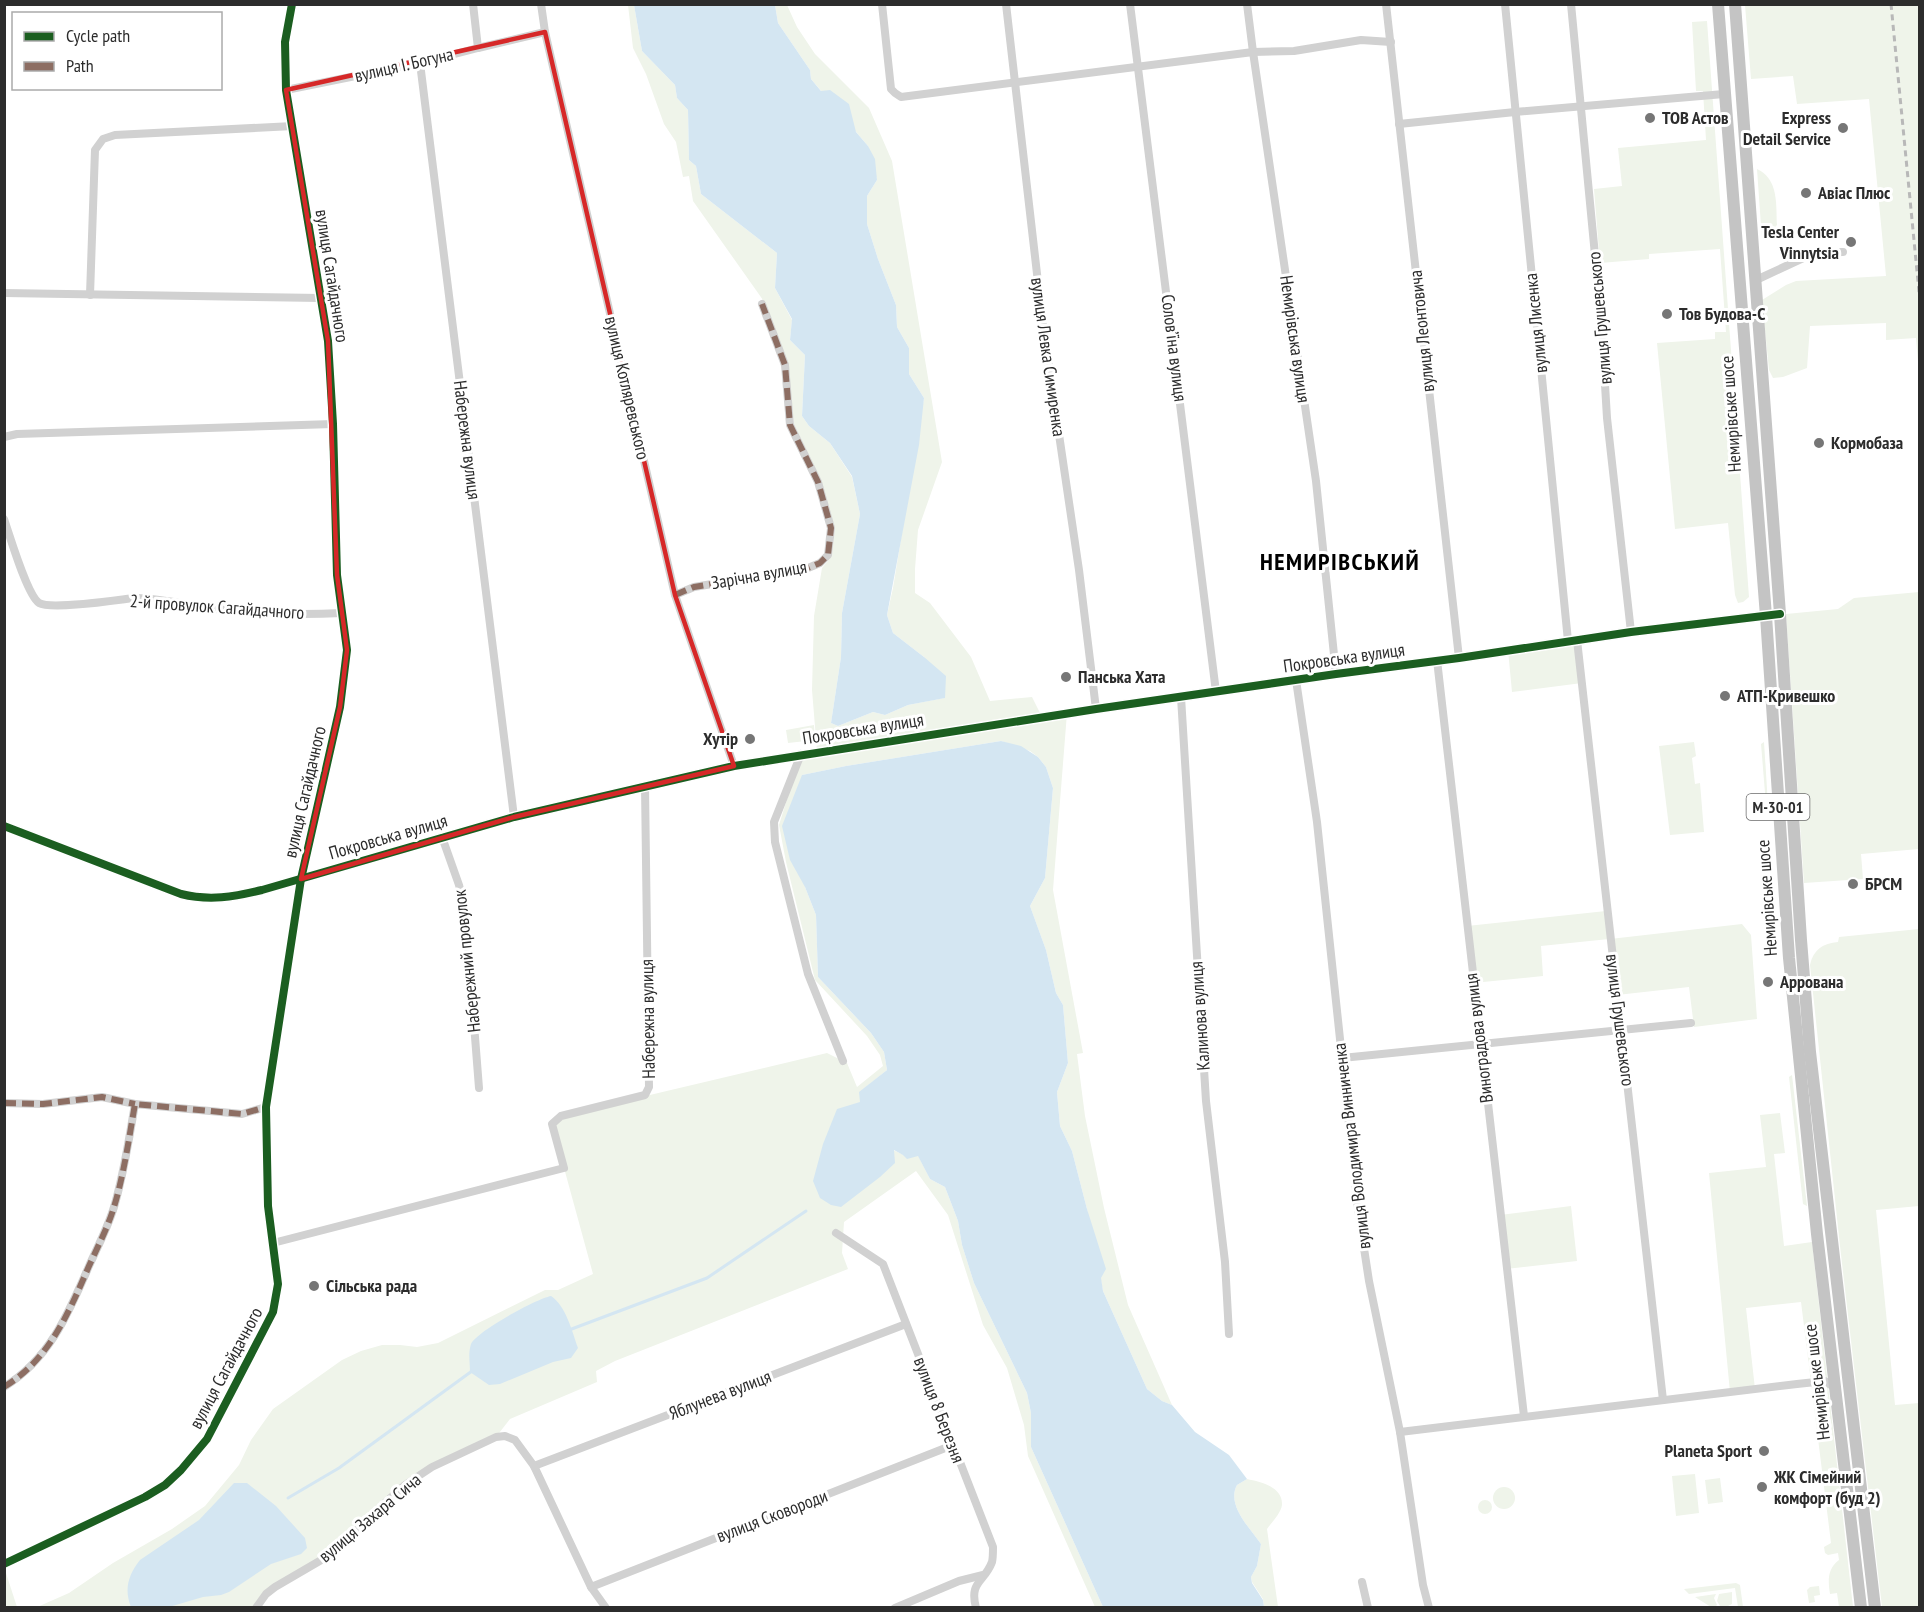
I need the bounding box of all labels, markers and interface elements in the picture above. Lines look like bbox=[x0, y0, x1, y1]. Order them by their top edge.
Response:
legend bbox=[12, 12, 222, 90]
text: Cycle path bbox=[66, 24, 130, 47]
street label: вулиця І. Богуна bbox=[352, 42, 456, 87]
text: Path bbox=[66, 54, 94, 77]
place label: ТОВ Астов bbox=[1662, 106, 1729, 129]
place label: Express Detail Service bbox=[1743, 106, 1831, 150]
marker: ТОВ Астов bbox=[1643, 111, 1657, 125]
marker: Express Detail Service bbox=[1836, 121, 1850, 135]
place label: Авіас Плюс bbox=[1817, 181, 1891, 204]
marker: Авіас Плюс bbox=[1799, 186, 1813, 200]
street label: вулиця Сагайдачного bbox=[311, 208, 354, 344]
place label: Tesla Center Vinnytsia bbox=[1761, 220, 1840, 264]
marker: Tesla Center Vinnytsia bbox=[1844, 235, 1858, 249]
street label: вулиця Грушевського bbox=[1582, 251, 1617, 385]
street label: вулиця Леонтовича bbox=[1404, 269, 1439, 393]
street label: вулиця Лисенка bbox=[1519, 272, 1552, 374]
street label: Немирівська вулиця bbox=[1275, 274, 1316, 404]
street label: вулиця Левка Симиренка bbox=[1026, 276, 1071, 438]
street label: Соловʼїна вулиця bbox=[1157, 293, 1192, 403]
place label: Тов Будова-С bbox=[1679, 302, 1765, 325]
marker: Тов Будова-С bbox=[1660, 307, 1674, 321]
street label: вулиця Котляревського bbox=[600, 314, 655, 462]
street label: Немирівське шосе bbox=[1715, 355, 1746, 473]
street label: Набережна вулиця bbox=[449, 379, 486, 501]
place label: Кормобаза bbox=[1831, 431, 1903, 454]
marker: Кормобаза bbox=[1812, 436, 1826, 450]
district label: НЕМИРІВСЬКИЙ bbox=[1260, 546, 1420, 577]
street label: Зарічна вулиця bbox=[709, 555, 809, 594]
street label: 2-й провулок Сагайдачного bbox=[129, 589, 305, 624]
street label: Покровська вулиця bbox=[1282, 638, 1406, 677]
place label: Панська Хата bbox=[1078, 665, 1165, 688]
marker: Панська Хата bbox=[1059, 670, 1073, 684]
place label: АТП-Кривешко bbox=[1736, 684, 1835, 707]
marker: АТП-Кривешко bbox=[1718, 689, 1732, 703]
street label: Покровська вулиця bbox=[801, 708, 925, 749]
street label: вулиця Сагайдачного bbox=[278, 724, 331, 860]
place label: Хутір bbox=[703, 727, 738, 750]
marker: Хутір bbox=[743, 732, 757, 746]
road number: М-30-01 bbox=[1746, 794, 1810, 820]
street label: Покровська вулиця bbox=[326, 809, 450, 864]
street label: Немирівське шосе bbox=[1751, 839, 1782, 957]
place label: БРСМ bbox=[1865, 872, 1902, 895]
marker: БРСМ bbox=[1846, 877, 1860, 891]
street label: Набережний провулок bbox=[448, 888, 485, 1034]
street label: вулиця Грушевського bbox=[1601, 953, 1640, 1088]
street label: Набережна вулиця bbox=[635, 959, 660, 1079]
street label: Калинова вулиця bbox=[1184, 961, 1215, 1071]
place label: Аррована bbox=[1779, 970, 1844, 993]
street label: Виноградова вулиця bbox=[1459, 972, 1498, 1104]
marker: Аррована bbox=[1761, 975, 1775, 989]
street label: вулиця Володимира Винниченка bbox=[1327, 1042, 1376, 1250]
place label: Сільська рада bbox=[326, 1274, 417, 1297]
marker: Сільська рада bbox=[307, 1279, 321, 1293]
street label: вулиця Сагайдачного bbox=[184, 1303, 267, 1432]
street label: Немирівське шосе bbox=[1798, 1323, 1835, 1441]
street label: вулиця 8 Березня bbox=[909, 1354, 970, 1466]
street label: Яблунева вулиця bbox=[665, 1365, 774, 1425]
place label: Planeta Sport bbox=[1665, 1439, 1753, 1462]
marker: Planeta Sport bbox=[1757, 1444, 1771, 1458]
place label: ЖК Сімейний комфорт (буд 2) bbox=[1773, 1465, 1881, 1509]
street label: вулиця Захара Сича bbox=[314, 1468, 426, 1567]
marker: ЖК Сімейний комфорт (буд 2) bbox=[1755, 1480, 1769, 1494]
street label: вулиця Сковороди bbox=[713, 1484, 831, 1547]

